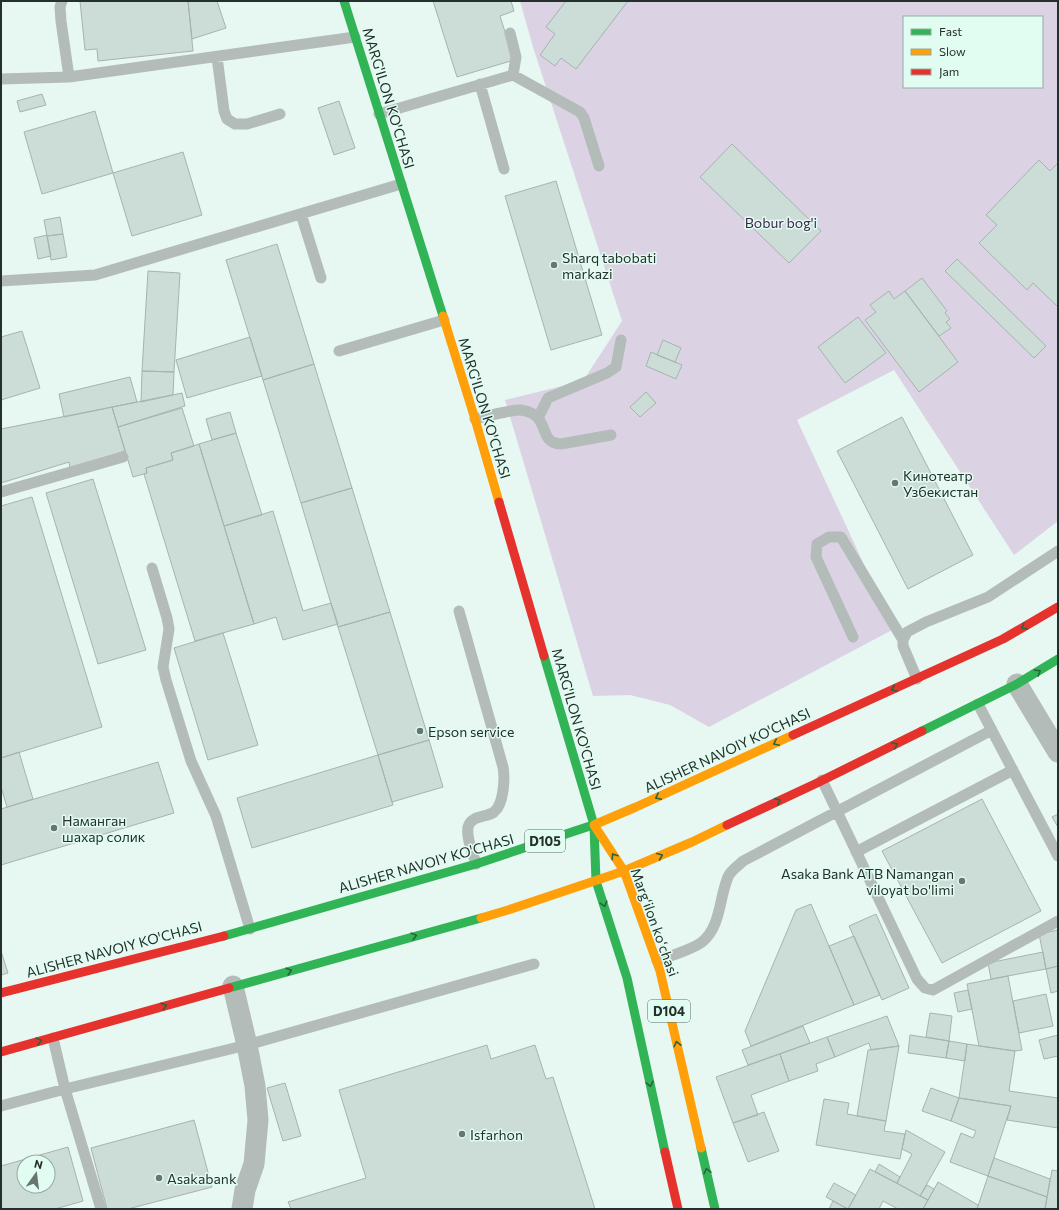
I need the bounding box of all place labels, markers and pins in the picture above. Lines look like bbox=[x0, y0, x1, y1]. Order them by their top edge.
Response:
place label: Sharq tabobati markazi bbox=[562, 249, 656, 282]
marker: Sharq tabobati markazi bbox=[549, 260, 559, 270]
place label: Кинотеатр Узбекистан bbox=[903, 467, 978, 500]
marker: Кинотеатр Узбекистан bbox=[890, 478, 900, 488]
place label: Epson service bbox=[428, 723, 514, 740]
marker: Epson service bbox=[415, 726, 425, 736]
place label: Наманган шахар солик bbox=[62, 812, 146, 845]
marker: Наманган шахар солик bbox=[49, 823, 59, 833]
place label: Asaka Bank ATB Namangan viloyat bo'limi bbox=[781, 865, 954, 898]
marker: Asaka Bank ATB Namangan viloyat bo'limi bbox=[957, 876, 967, 886]
place label: Isfarhon bbox=[470, 1126, 523, 1143]
marker: Isfarhon bbox=[457, 1129, 467, 1139]
place label: Asakabank bbox=[167, 1170, 237, 1187]
marker: Asakabank bbox=[154, 1173, 164, 1183]

